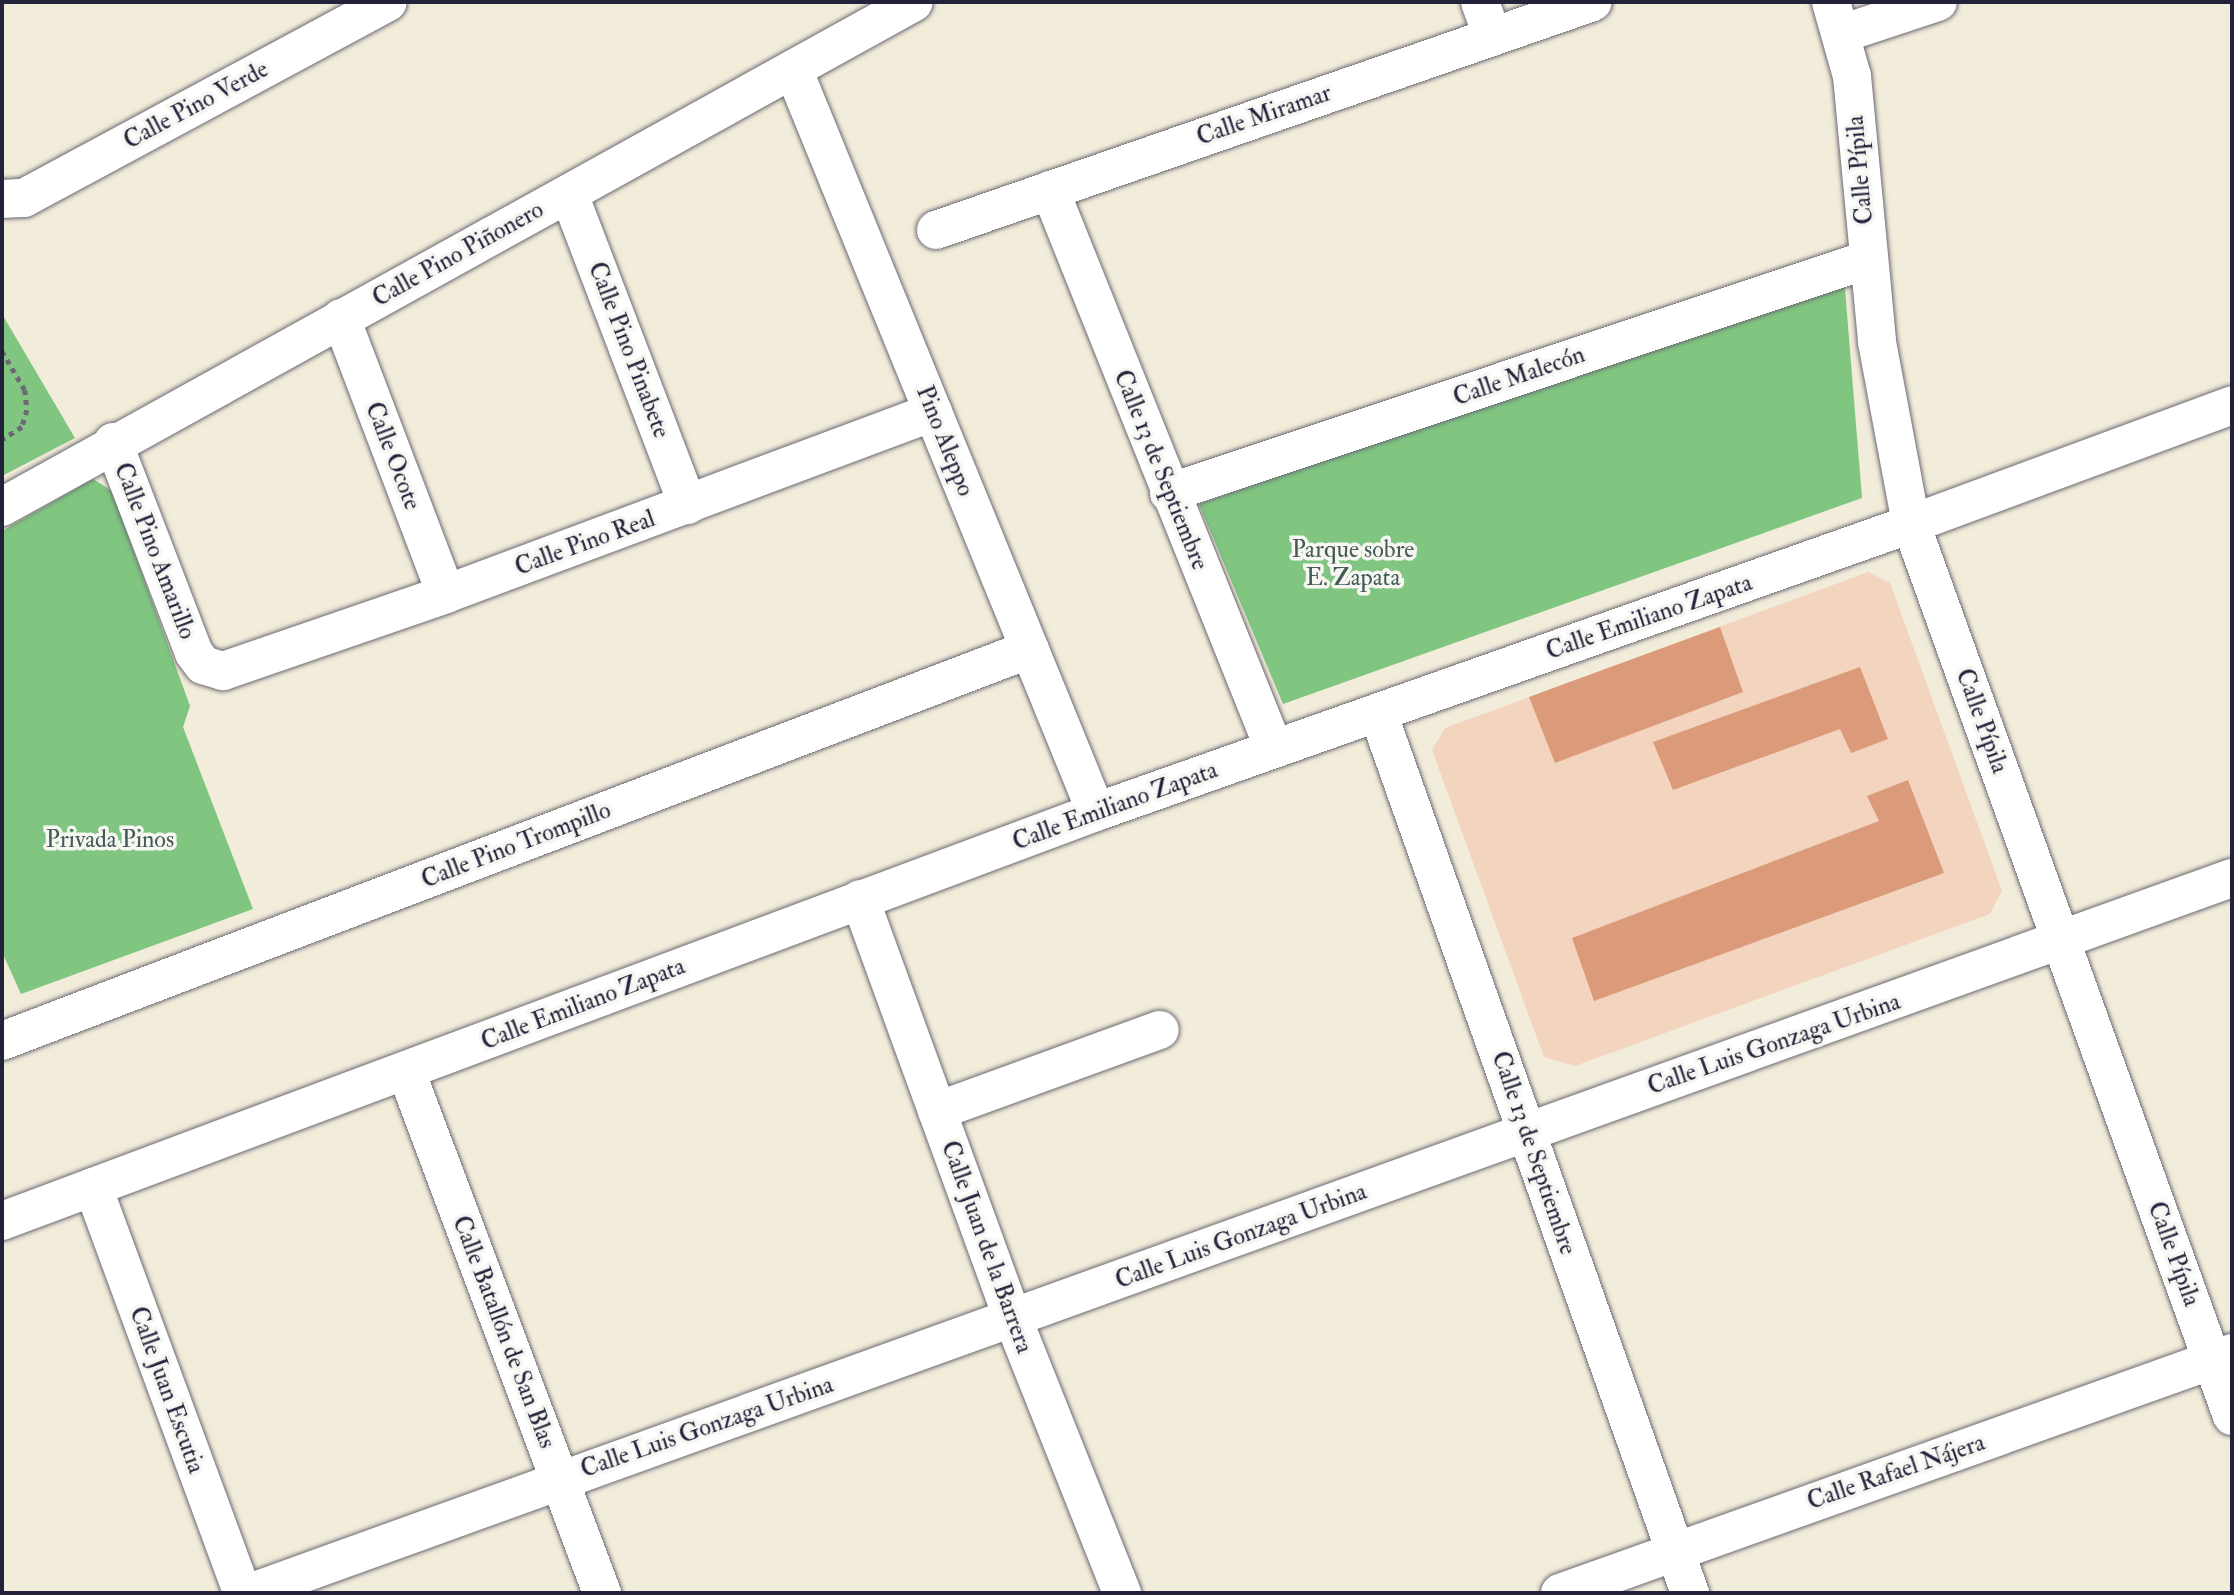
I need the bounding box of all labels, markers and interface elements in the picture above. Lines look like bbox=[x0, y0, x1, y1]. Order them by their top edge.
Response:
street label: Calle Pino Verde bbox=[119, 55, 273, 155]
street label: Calle Miramar bbox=[1193, 79, 1335, 151]
street label: Calle Pípila bbox=[1841, 114, 1879, 226]
street label: Calle Pino Piñonero bbox=[368, 195, 548, 313]
street label: Calle Pino Pinabete bbox=[582, 258, 676, 442]
street label: Calle Malecón bbox=[1449, 340, 1589, 412]
street label: Calle 13 de Septiembre bbox=[1108, 366, 1214, 574]
street label: Pino Aleppo bbox=[910, 382, 980, 500]
street label: Calle Ocote bbox=[359, 398, 427, 514]
street label: Calle Pino Amarillo bbox=[108, 459, 202, 643]
street label: Calle Pino Real bbox=[511, 504, 659, 582]
park label: Parque sobre E. Zapata bbox=[1292, 536, 1414, 592]
street label: Calle Emiliano Zapata bbox=[1542, 568, 1756, 666]
street label: Calle Pípila bbox=[1950, 665, 2014, 777]
street label: Calle Emiliano Zapata bbox=[1009, 756, 1221, 856]
street label: Calle Pino Trompillo bbox=[417, 796, 615, 894]
park label: Privada Pinos bbox=[46, 826, 174, 854]
street label: Calle Emiliano Zapata bbox=[477, 952, 689, 1056]
street label: Calle Luis Gonzaga Urbina bbox=[1644, 987, 1904, 1101]
street label: Calle 13 de Septiembre bbox=[1486, 1048, 1582, 1258]
street label: Calle Juan de la Barrera bbox=[935, 1137, 1039, 1357]
street label: Calle Luis Gonzaga Urbina bbox=[1111, 1177, 1371, 1295]
street label: Calle Pípila bbox=[2142, 1198, 2206, 1310]
street label: Calle Batallón de San Blas bbox=[446, 1212, 562, 1452]
street label: Calle Juan Escutia bbox=[124, 1303, 210, 1477]
street label: Calle Luis Gonzaga Urbina bbox=[577, 1370, 837, 1484]
street label: Calle Rafael Nájera bbox=[1804, 1428, 1988, 1516]

